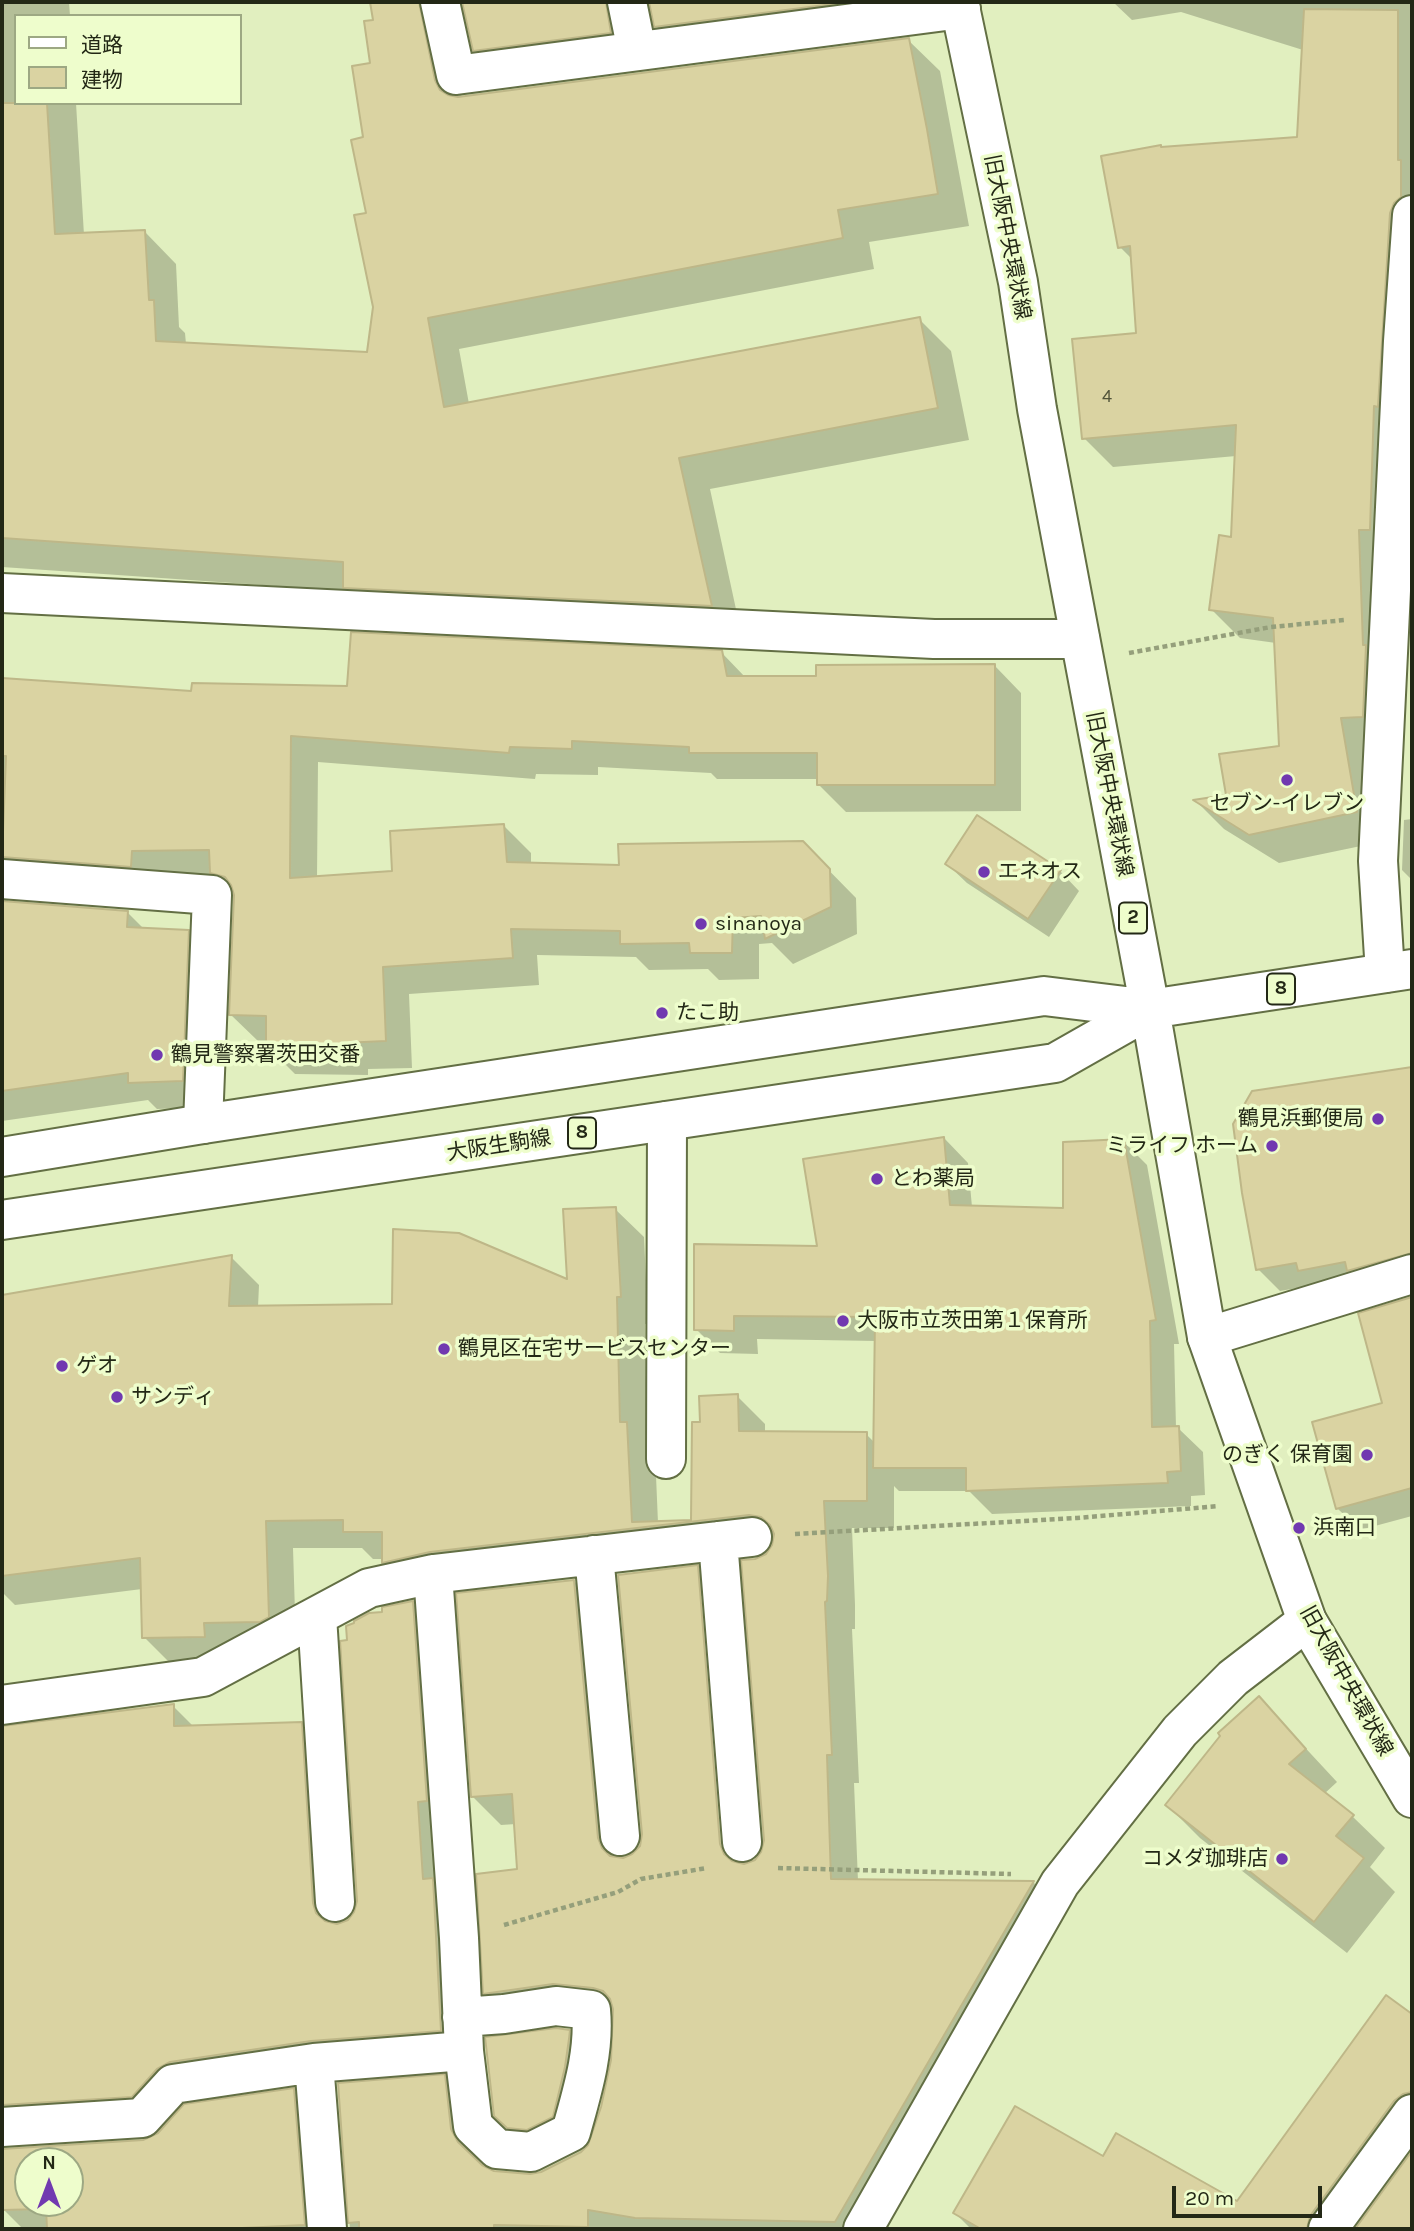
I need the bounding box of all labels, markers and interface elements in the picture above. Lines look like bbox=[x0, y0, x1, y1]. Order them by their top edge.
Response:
legend bbox=[14, 14, 242, 105]
text: 道路 bbox=[81, 33, 123, 57]
text: 建物 bbox=[81, 68, 123, 92]
street label: 旧大阪中央環状線 bbox=[979, 152, 1035, 322]
house number: 4 bbox=[1102, 386, 1112, 408]
street label: 旧大阪中央環状線 bbox=[1081, 709, 1137, 879]
marker: セブン-イレブン bbox=[1279, 772, 1295, 788]
place label: セブン-イレブン bbox=[1210, 791, 1364, 817]
place label: エネオス bbox=[998, 859, 1082, 885]
marker: エネオス bbox=[976, 864, 992, 880]
road number: 2 bbox=[1119, 902, 1147, 934]
place label: sinanoya bbox=[715, 911, 802, 937]
marker: sinanoya bbox=[693, 916, 709, 932]
road number: 8 bbox=[1267, 973, 1295, 1004]
place label: たこ助 bbox=[676, 1000, 739, 1026]
marker: たこ助 bbox=[654, 1005, 670, 1021]
place label: 鶴見警察署茨田交番 bbox=[171, 1042, 360, 1068]
marker: 鶴見警察署茨田交番 bbox=[149, 1047, 165, 1063]
place label: 鶴見浜郵便局 bbox=[1238, 1106, 1364, 1132]
marker: 鶴見浜郵便局 bbox=[1370, 1111, 1386, 1127]
road number: 8 bbox=[568, 1118, 596, 1148]
street label: 大阪生駒線 bbox=[445, 1125, 553, 1167]
place label: ミライフ ホーム bbox=[1106, 1133, 1258, 1159]
marker: ミライフ ホーム bbox=[1264, 1138, 1280, 1154]
place label: とわ薬局 bbox=[891, 1166, 975, 1192]
marker: とわ薬局 bbox=[869, 1171, 885, 1187]
place label: 大阪市立茨田第１保育所 bbox=[857, 1308, 1088, 1334]
marker: 大阪市立茨田第１保育所 bbox=[835, 1313, 851, 1329]
place label: 鶴見区在宅サービスセンター bbox=[458, 1336, 731, 1362]
marker: 鶴見区在宅サービスセンター bbox=[436, 1341, 452, 1357]
place label: ゲオ bbox=[76, 1353, 118, 1379]
marker: ゲオ bbox=[54, 1358, 70, 1374]
place label: サンディ bbox=[131, 1384, 215, 1410]
marker: サンディ bbox=[109, 1389, 125, 1405]
place label: のぎく 保育園 bbox=[1222, 1442, 1353, 1468]
marker: のぎく 保育園 bbox=[1359, 1447, 1375, 1463]
place label: 浜南口 bbox=[1313, 1515, 1376, 1541]
marker: 浜南口 bbox=[1291, 1520, 1307, 1536]
street label: 旧大阪中央環状線 bbox=[1294, 1601, 1398, 1761]
place label: コメダ珈琲店 bbox=[1142, 1846, 1268, 1872]
marker: コメダ珈琲店 bbox=[1274, 1851, 1290, 1867]
north arrow bbox=[14, 2147, 84, 2217]
text: N bbox=[42, 2152, 56, 2174]
scale bar bbox=[1176, 2172, 1326, 2216]
text: 20 m bbox=[1185, 2186, 1234, 2210]

